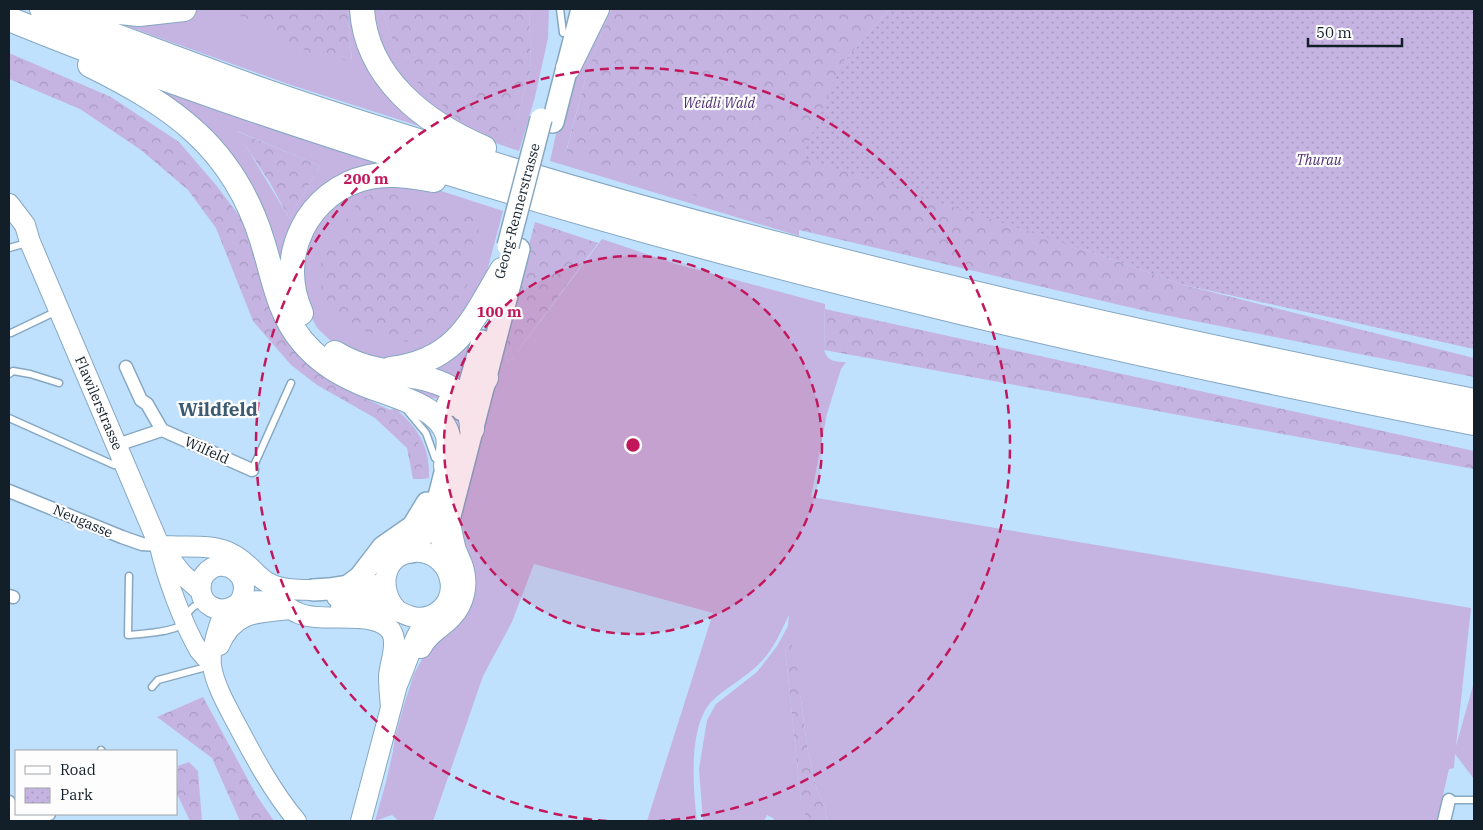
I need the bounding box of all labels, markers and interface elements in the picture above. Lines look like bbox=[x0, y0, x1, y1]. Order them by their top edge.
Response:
scale bar bbox=[1308, 15, 1402, 47]
text: 50 m bbox=[1316, 23, 1352, 42]
park label: Weidli Wald bbox=[683, 94, 756, 112]
street label: Georg-Rennerstrasse bbox=[490, 141, 544, 281]
park label: Thurau bbox=[1296, 151, 1342, 169]
text: 200 m bbox=[343, 169, 389, 188]
text: 100 m bbox=[476, 302, 522, 321]
street label: Flawilerstrasse bbox=[71, 353, 127, 453]
district label: Wildfeld bbox=[178, 397, 258, 421]
street label: Wilfeld bbox=[182, 432, 233, 468]
centre of rings bbox=[624, 436, 642, 454]
street label: Neugasse bbox=[50, 500, 116, 542]
legend bbox=[15, 750, 178, 815]
text: Road bbox=[60, 760, 96, 779]
text: Park bbox=[60, 785, 93, 804]

